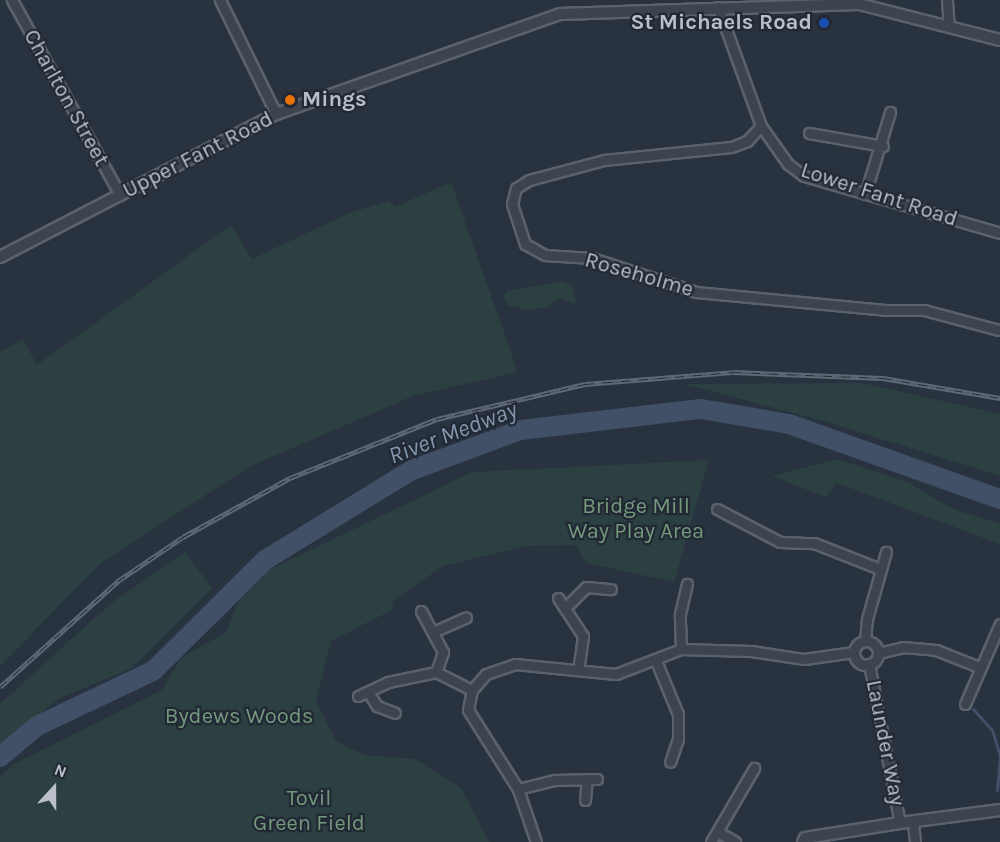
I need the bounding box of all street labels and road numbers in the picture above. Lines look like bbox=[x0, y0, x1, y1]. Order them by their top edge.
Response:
street label: Charlton Street bbox=[18, 25, 114, 171]
street label: Upper Fant Road bbox=[118, 106, 278, 204]
street label: Lower Fant Road bbox=[797, 157, 961, 233]
street label: Roseholme bbox=[582, 247, 696, 303]
street label: Launder Way bbox=[860, 678, 910, 808]

